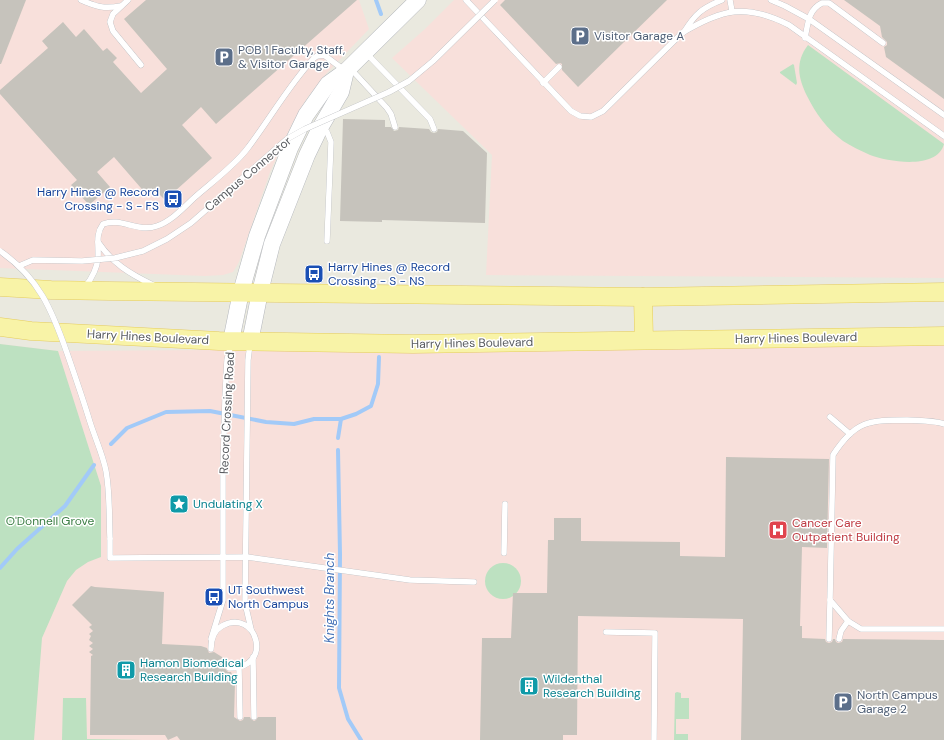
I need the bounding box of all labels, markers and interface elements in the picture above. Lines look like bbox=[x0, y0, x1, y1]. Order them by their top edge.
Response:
parking icon: Visitor Garage A bbox=[569, 25, 591, 47]
place label: Visitor Garage A bbox=[594, 28, 684, 44]
place label: POB 1 Faculty, Staff, & Visitor Garage bbox=[238, 42, 345, 72]
parking icon: POB 1 Faculty, Staff, & Visitor Garage bbox=[213, 46, 235, 68]
street label: Campus Connector bbox=[201, 133, 295, 215]
place label: Harry Hines @ Record Crossing - S - FS bbox=[37, 184, 159, 214]
bus stop icon: Harry Hines @ Record Crossing - S - FS bbox=[162, 188, 184, 210]
place label: Harry Hines @ Record Crossing - S - NS bbox=[328, 259, 450, 289]
bus stop icon: Harry Hines @ Record Crossing - S - NS bbox=[303, 263, 325, 285]
street label: Harry Hines Boulevard bbox=[87, 326, 209, 348]
street label: Harry Hines Boulevard bbox=[735, 329, 857, 347]
street label: Harry Hines Boulevard bbox=[411, 334, 533, 352]
street label: Record Crossing Road bbox=[216, 352, 238, 474]
place icon: Undulating X bbox=[168, 493, 190, 515]
place label: Undulating X bbox=[193, 496, 263, 512]
park label: O'Donnell Grove bbox=[6, 513, 95, 529]
place label: Cancer Care Outpatient Building bbox=[792, 515, 900, 545]
hospital icon: Cancer Care Outpatient Building bbox=[767, 519, 789, 541]
water label: Knights Branch bbox=[321, 553, 338, 643]
place label: UT Southwest North Campus bbox=[228, 582, 309, 612]
bus stop icon: UT Southwest North Campus bbox=[203, 586, 225, 608]
place label: Hamon Biomedical Research Building bbox=[140, 655, 244, 685]
building icon: Hamon Biomedical Research Building bbox=[115, 659, 137, 681]
place label: Wildenthal Research Building bbox=[543, 671, 641, 701]
building icon: Wildenthal Research Building bbox=[518, 675, 540, 697]
place label: North Campus Garage 2 bbox=[857, 687, 938, 717]
parking icon: North Campus Garage 2 bbox=[832, 691, 854, 713]

